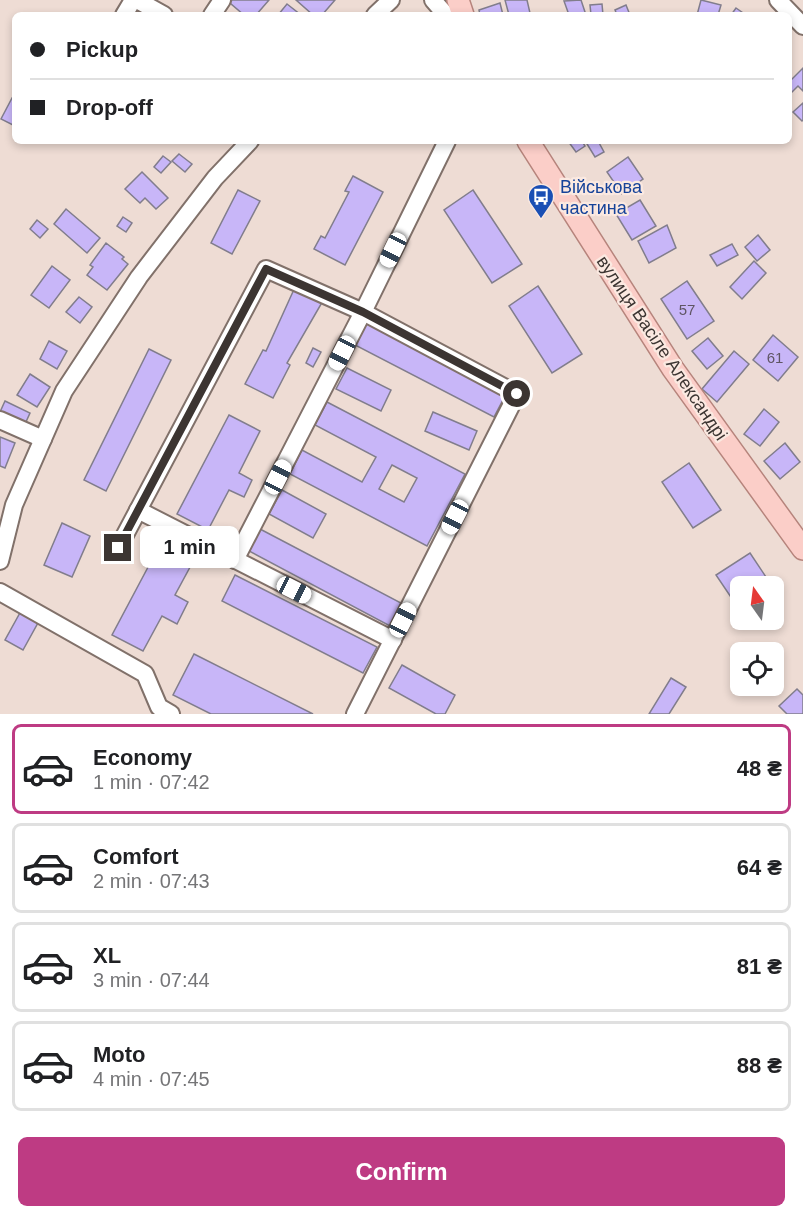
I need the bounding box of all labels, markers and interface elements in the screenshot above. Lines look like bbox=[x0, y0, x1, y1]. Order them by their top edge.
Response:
text: Pickup bbox=[66, 37, 138, 62]
text: Drop-off bbox=[66, 95, 153, 120]
place label: Військова частина bbox=[560, 177, 643, 218]
bus stop icon: Військова частина bbox=[526, 182, 556, 220]
car bbox=[377, 230, 409, 270]
street label: вулиця Васіле Александрі bbox=[593, 252, 731, 444]
house number: 57 bbox=[679, 301, 695, 318]
car bbox=[326, 333, 358, 373]
house number: 61 bbox=[767, 349, 783, 366]
route start bbox=[503, 380, 530, 407]
car bbox=[262, 457, 294, 497]
car bbox=[439, 497, 471, 537]
callout: 1 min bbox=[139, 527, 238, 569]
route end bbox=[104, 534, 131, 561]
text: 1 min bbox=[163, 536, 216, 558]
car bbox=[274, 574, 314, 606]
north arrow bbox=[730, 576, 784, 630]
map controls bbox=[730, 576, 784, 696]
car bbox=[387, 600, 419, 640]
button: locate bbox=[730, 642, 784, 696]
icon: car bbox=[21, 742, 75, 796]
text: Economy bbox=[93, 745, 192, 770]
text: 48 ₴ bbox=[737, 756, 782, 781]
text: 1 min · 07:42 bbox=[93, 771, 210, 793]
icon: car bbox=[21, 841, 75, 895]
text: Comfort bbox=[93, 844, 179, 869]
text: 64 ₴ bbox=[737, 855, 782, 880]
text: 2 min · 07:43 bbox=[93, 870, 210, 892]
icon: car bbox=[21, 940, 75, 994]
text: XL bbox=[93, 943, 121, 968]
text: 81 ₴ bbox=[737, 954, 782, 979]
text: 3 min · 07:44 bbox=[93, 969, 210, 991]
icon: car bbox=[21, 1039, 75, 1093]
text: Moto bbox=[93, 1042, 146, 1067]
text: 88 ₴ bbox=[737, 1053, 782, 1078]
text: 4 min · 07:45 bbox=[93, 1068, 210, 1090]
button: Confirm bbox=[18, 1137, 785, 1206]

